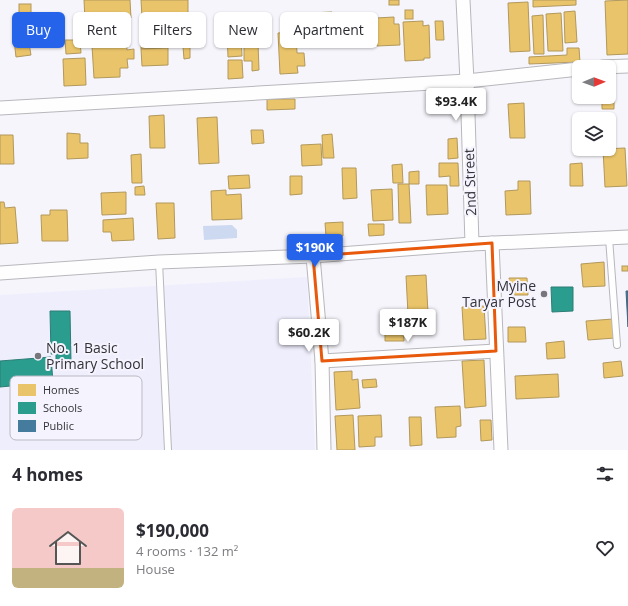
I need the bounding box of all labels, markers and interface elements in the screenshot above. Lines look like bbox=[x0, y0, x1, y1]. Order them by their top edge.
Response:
chip: Buy bbox=[12, 12, 65, 48]
chip: Rent bbox=[73, 12, 131, 48]
chip: Filters bbox=[139, 12, 206, 48]
chip: New bbox=[214, 12, 272, 48]
chip: Apartment bbox=[280, 12, 378, 48]
north arrow bbox=[572, 60, 616, 104]
map controls bbox=[572, 60, 616, 156]
pin: $93.4K bbox=[423, 88, 489, 122]
text: $93.4K bbox=[435, 92, 477, 110]
button: layers bbox=[572, 112, 616, 156]
street label: 2nd Street bbox=[459, 148, 480, 216]
pin: $190K bbox=[287, 234, 343, 268]
text: $190K bbox=[296, 238, 334, 256]
place label: Myine Taryar Post bbox=[462, 276, 536, 311]
marker: Myine Taryar Post bbox=[539, 289, 549, 299]
pin: $187K bbox=[380, 309, 436, 343]
text: $187K bbox=[389, 313, 427, 331]
pin: $60.2K bbox=[276, 319, 342, 353]
text: $60.2K bbox=[288, 323, 330, 341]
place label: No. 1 Basic Primary School bbox=[46, 338, 144, 373]
marker: No. 1 Basic Primary School bbox=[33, 351, 43, 361]
legend bbox=[10, 376, 142, 440]
text: Homes bbox=[43, 382, 79, 397]
text: Schools bbox=[43, 400, 82, 415]
text: Public bbox=[43, 418, 74, 433]
text: 4 homes bbox=[12, 463, 83, 486]
icon: filters bbox=[594, 463, 616, 485]
text: $190,000 bbox=[136, 519, 209, 542]
icon: home bbox=[44, 524, 92, 572]
icon: heart bbox=[594, 537, 616, 559]
text: 4 rooms · 132 m² bbox=[136, 542, 238, 560]
text: House bbox=[136, 560, 175, 578]

